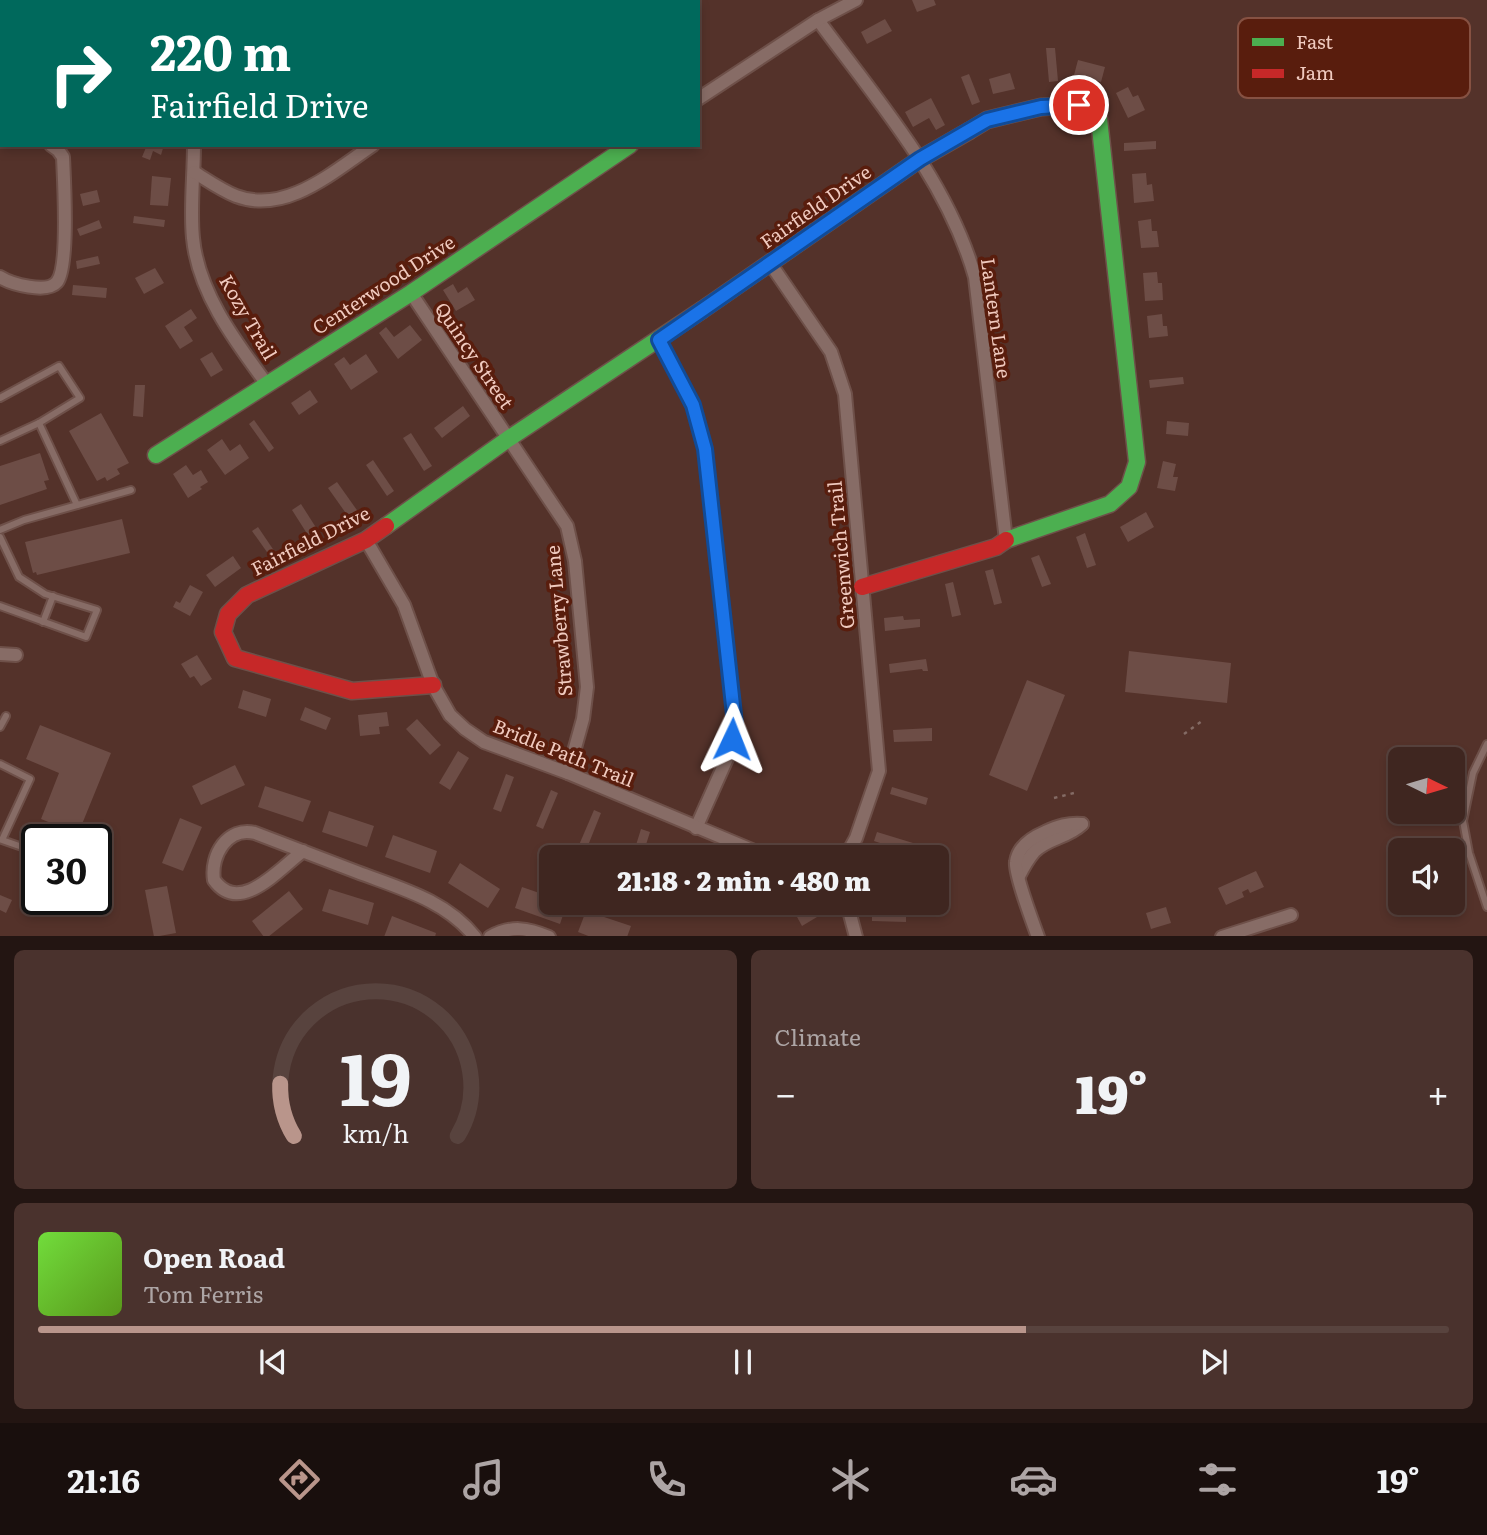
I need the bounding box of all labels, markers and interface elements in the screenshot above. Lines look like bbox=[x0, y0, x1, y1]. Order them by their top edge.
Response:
text: 220 m bbox=[150, 13, 291, 86]
legend bbox=[1238, 18, 1470, 98]
text: Fast bbox=[1296, 27, 1333, 55]
icon: right bbox=[35, 28, 126, 119]
text: Jam bbox=[1296, 58, 1334, 86]
pin bbox=[1049, 75, 1109, 135]
text: Fairfield Drive bbox=[150, 80, 369, 128]
icon: arrive bbox=[1060, 86, 1098, 124]
street label: Fairfield Drive bbox=[754, 157, 876, 255]
street label: Centerwood Drive bbox=[306, 227, 460, 341]
street label: Lantern Lane bbox=[975, 256, 1019, 380]
street label: Kozy Trail bbox=[213, 269, 285, 365]
street label: Quincy Street bbox=[429, 296, 521, 414]
street label: Greenwich Trail bbox=[820, 480, 860, 630]
street label: Fairfield Drive bbox=[246, 498, 374, 582]
street label: Strawberry Lane bbox=[537, 544, 579, 698]
position arrow bbox=[695, 702, 769, 776]
street label: Bridle Path Trail bbox=[489, 711, 639, 793]
north arrow bbox=[1388, 747, 1465, 824]
map controls bbox=[1388, 747, 1465, 915]
speed limit sign: 30 bbox=[21, 824, 112, 915]
button: sound bbox=[1388, 838, 1465, 915]
text: 21:18 · 2 min · 480 m bbox=[617, 860, 871, 899]
text: Climate bbox=[775, 1019, 861, 1053]
text: 19 bbox=[339, 1020, 411, 1128]
text: 19° bbox=[1076, 1053, 1148, 1130]
text: − bbox=[775, 1063, 797, 1120]
text: + bbox=[1427, 1063, 1449, 1120]
text: km/h bbox=[342, 1113, 409, 1150]
text: Open Road bbox=[143, 1237, 285, 1276]
text: Tom Ferris bbox=[143, 1276, 263, 1310]
icon: previous bbox=[254, 1343, 292, 1381]
icon: pause bbox=[724, 1343, 762, 1381]
icon: next bbox=[1195, 1343, 1233, 1381]
text: 21:16 bbox=[67, 1455, 140, 1503]
icon: directions bbox=[275, 1455, 324, 1504]
icon: music bbox=[459, 1455, 508, 1504]
icon: phone bbox=[642, 1455, 691, 1504]
icon: climate bbox=[826, 1455, 875, 1504]
icon: car bbox=[1009, 1455, 1058, 1504]
icon: filters bbox=[1193, 1455, 1242, 1504]
text: 19° bbox=[1377, 1455, 1420, 1503]

